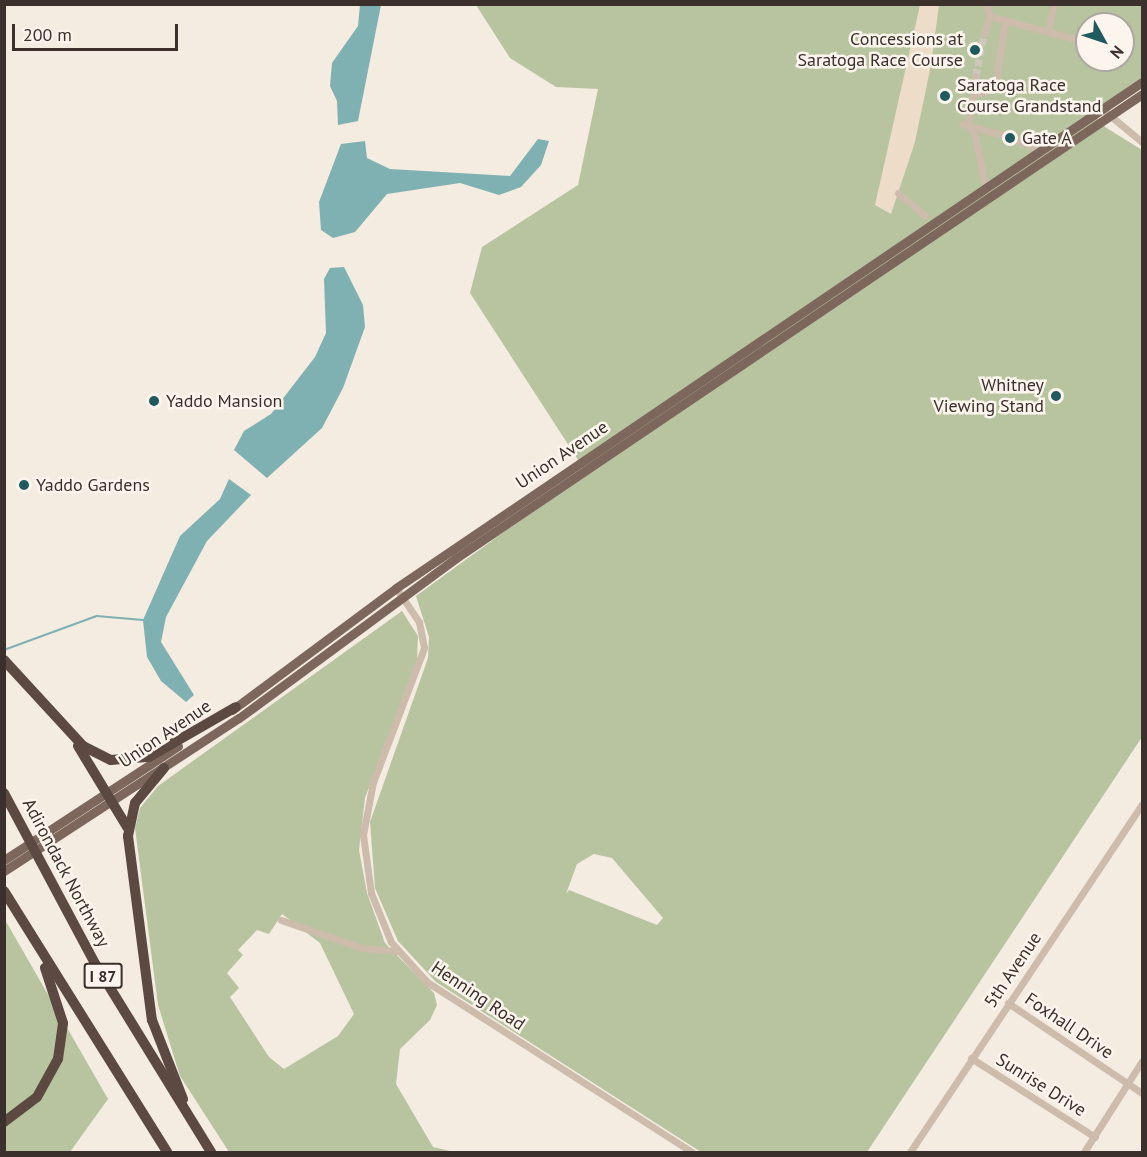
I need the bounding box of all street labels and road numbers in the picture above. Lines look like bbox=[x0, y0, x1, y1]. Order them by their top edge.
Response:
street label: Union Avenue bbox=[512, 416, 612, 494]
street label: Union Avenue bbox=[115, 695, 215, 773]
street label: Adirondack Northway bbox=[18, 795, 114, 951]
street label: 5th Avenue bbox=[980, 928, 1046, 1012]
street label: Henning Road bbox=[427, 957, 529, 1035]
road number: I 87 bbox=[84, 963, 122, 989]
street label: Foxhall Drive bbox=[1021, 988, 1117, 1064]
street label: Sunrise Drive bbox=[992, 1049, 1090, 1121]

